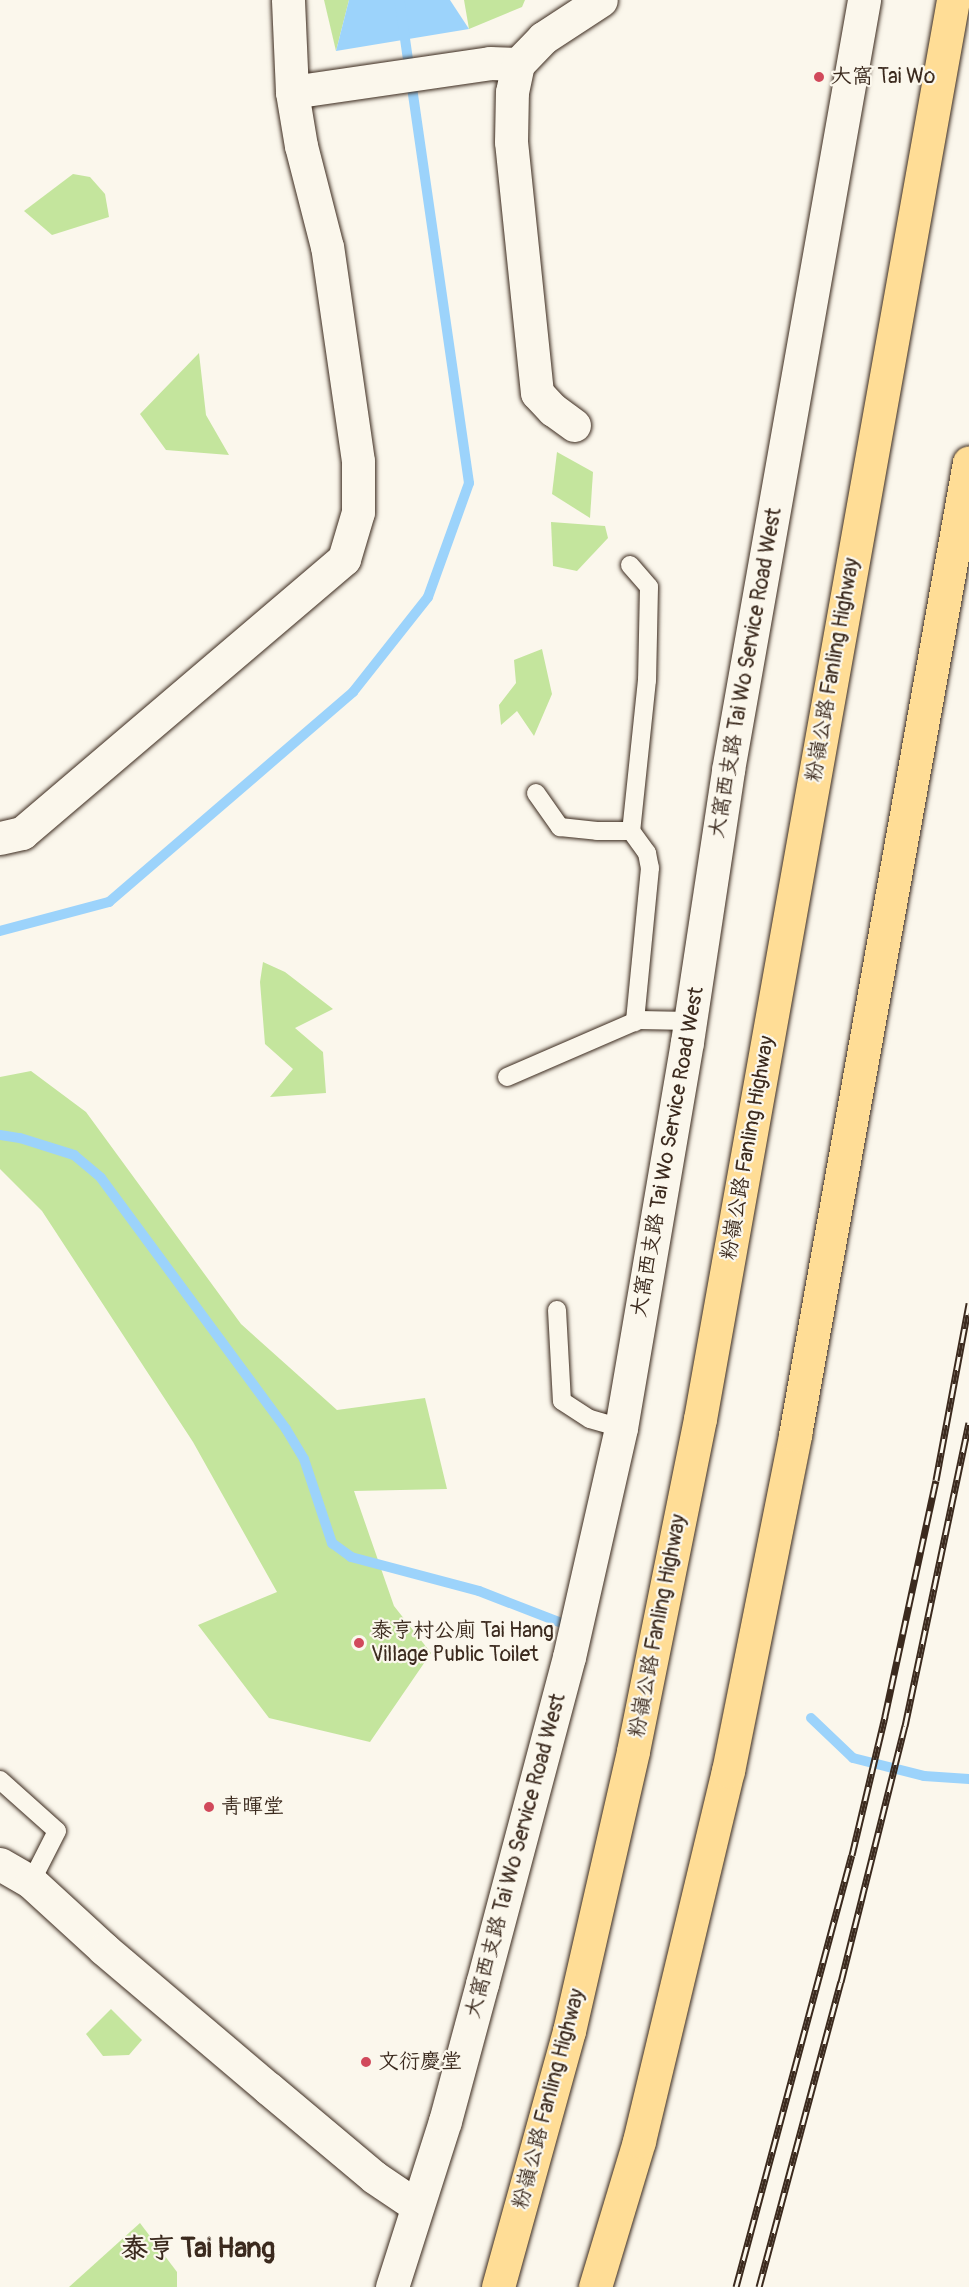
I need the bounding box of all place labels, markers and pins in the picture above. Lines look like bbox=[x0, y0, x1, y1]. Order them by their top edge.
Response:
place label: 大窩 Tai Wo bbox=[831, 64, 935, 90]
marker: 大窩 Tai Wo bbox=[812, 70, 826, 84]
place label: 泰亨村公廁 Tai Hang Village Public Toilet bbox=[371, 1618, 554, 1668]
marker: 泰亨村公廁 Tai Hang Village Public Toilet bbox=[352, 1636, 366, 1650]
place label: 青暉堂 bbox=[221, 1794, 284, 1820]
marker: 青暉堂 bbox=[202, 1800, 216, 1814]
place label: 文衍慶堂 bbox=[378, 2049, 462, 2075]
marker: 文衍慶堂 bbox=[359, 2055, 373, 2069]

